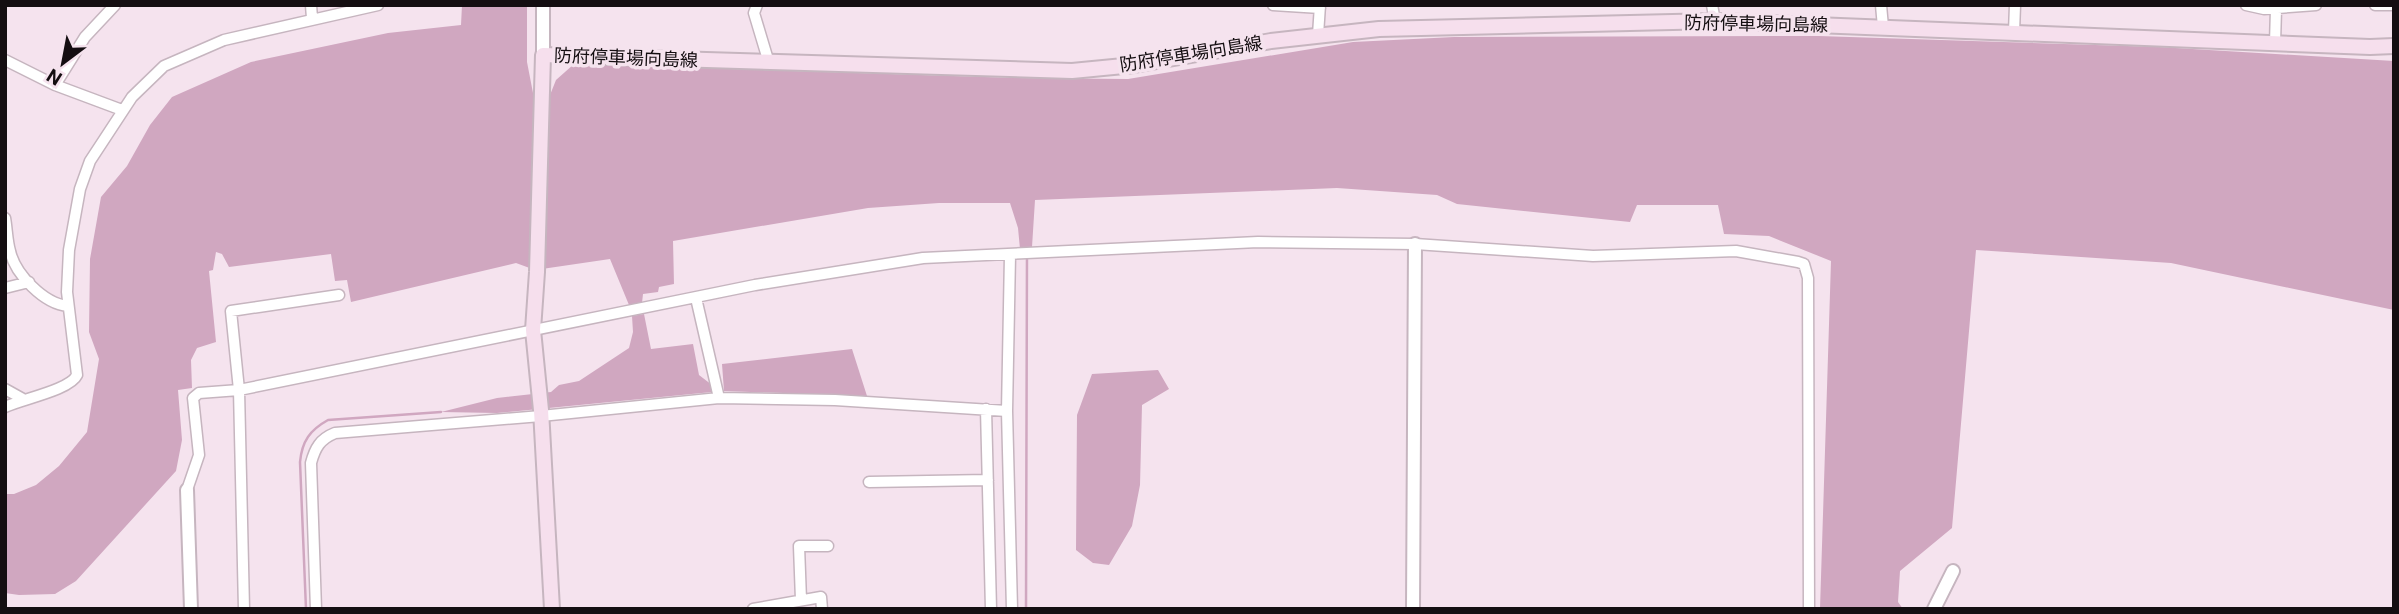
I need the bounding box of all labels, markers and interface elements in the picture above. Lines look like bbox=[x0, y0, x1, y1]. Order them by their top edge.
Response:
street label: 防府停車場向島線 bbox=[1684, 12, 1828, 35]
north arrow bbox=[28, 28, 98, 98]
street label: 防府停車場向島線 bbox=[1118, 32, 1264, 75]
street label: 防府停車場向島線 bbox=[554, 44, 698, 71]
text: N bbox=[42, 64, 66, 90]

